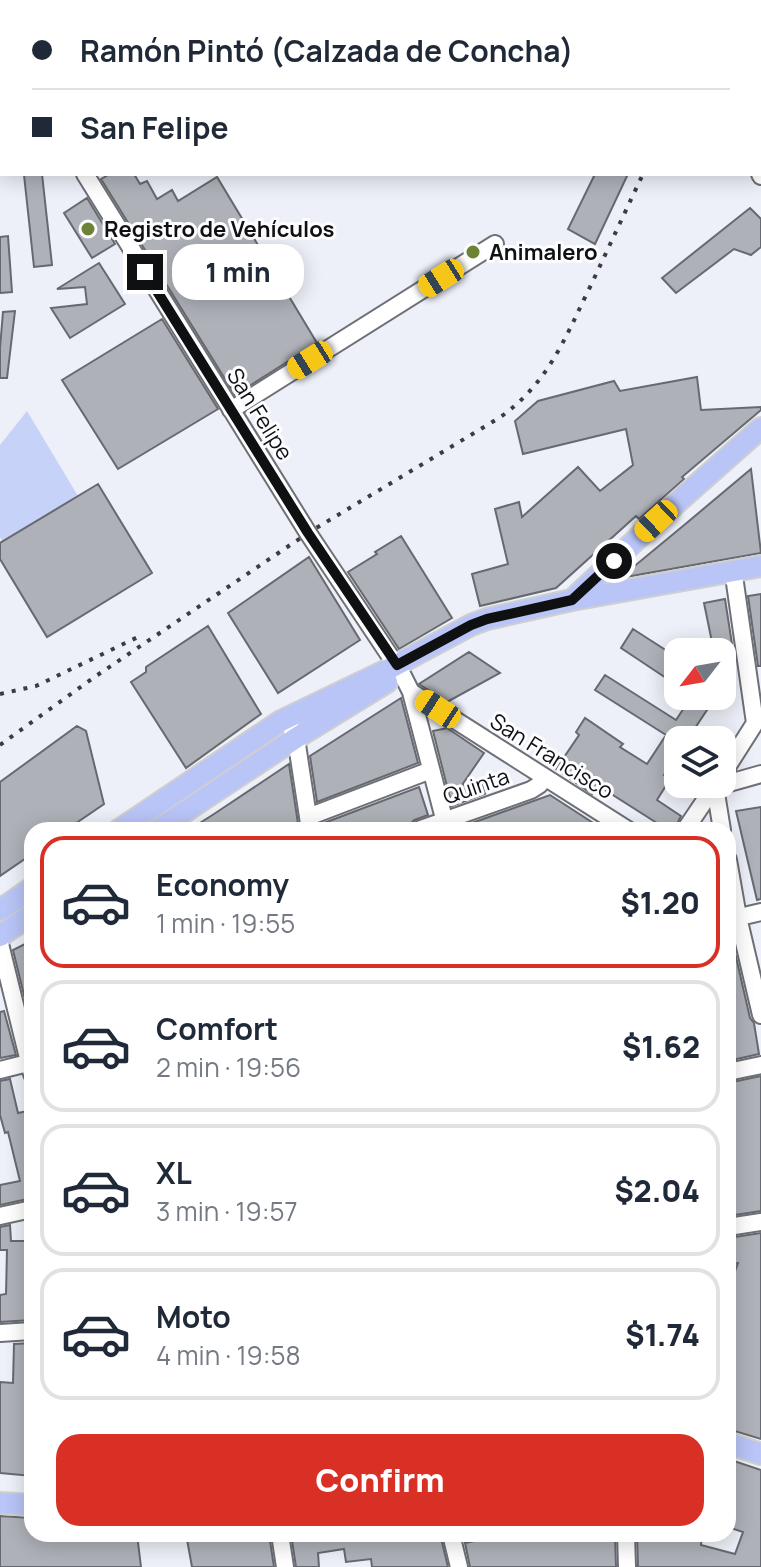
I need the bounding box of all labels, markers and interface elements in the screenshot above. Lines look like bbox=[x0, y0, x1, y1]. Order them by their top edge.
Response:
text: Ramón Pintó (Calzada de Concha) bbox=[80, 30, 574, 71]
text: San Felipe bbox=[80, 107, 228, 148]
place label: Registro de Vehículos bbox=[104, 214, 335, 244]
marker: Registro de Vehículos bbox=[79, 220, 97, 238]
place label: Animalero bbox=[489, 237, 598, 267]
marker: Animalero bbox=[464, 243, 482, 261]
callout: 1 min bbox=[173, 244, 305, 300]
route end bbox=[127, 254, 163, 290]
text: 1 min bbox=[205, 254, 271, 290]
car bbox=[414, 255, 468, 301]
car bbox=[283, 337, 337, 383]
street label: San Felipe bbox=[220, 362, 300, 466]
car bbox=[630, 496, 682, 546]
route start bbox=[596, 543, 632, 579]
north arrow bbox=[664, 638, 736, 710]
map controls bbox=[664, 638, 736, 798]
car bbox=[411, 686, 465, 732]
street label: San Francisco bbox=[485, 706, 619, 806]
button: layers bbox=[664, 726, 736, 798]
street label: Quinta bbox=[439, 761, 513, 811]
text: Economy bbox=[156, 864, 289, 905]
icon: car bbox=[60, 866, 132, 938]
text: $1.20 bbox=[620, 882, 700, 923]
text: 1 min · 19:55 bbox=[156, 905, 295, 941]
text: Comfort bbox=[156, 1008, 278, 1049]
icon: car bbox=[60, 1010, 132, 1082]
text: $1.62 bbox=[622, 1026, 700, 1067]
text: 2 min · 19:56 bbox=[156, 1049, 301, 1085]
text: XL bbox=[156, 1152, 192, 1193]
icon: car bbox=[60, 1154, 132, 1226]
text: $2.04 bbox=[614, 1170, 700, 1211]
text: 3 min · 19:57 bbox=[156, 1193, 298, 1229]
text: Moto bbox=[156, 1296, 231, 1337]
icon: car bbox=[60, 1298, 132, 1370]
text: $1.74 bbox=[625, 1314, 700, 1355]
text: 4 min · 19:58 bbox=[156, 1337, 301, 1373]
button: Confirm bbox=[56, 1434, 704, 1526]

